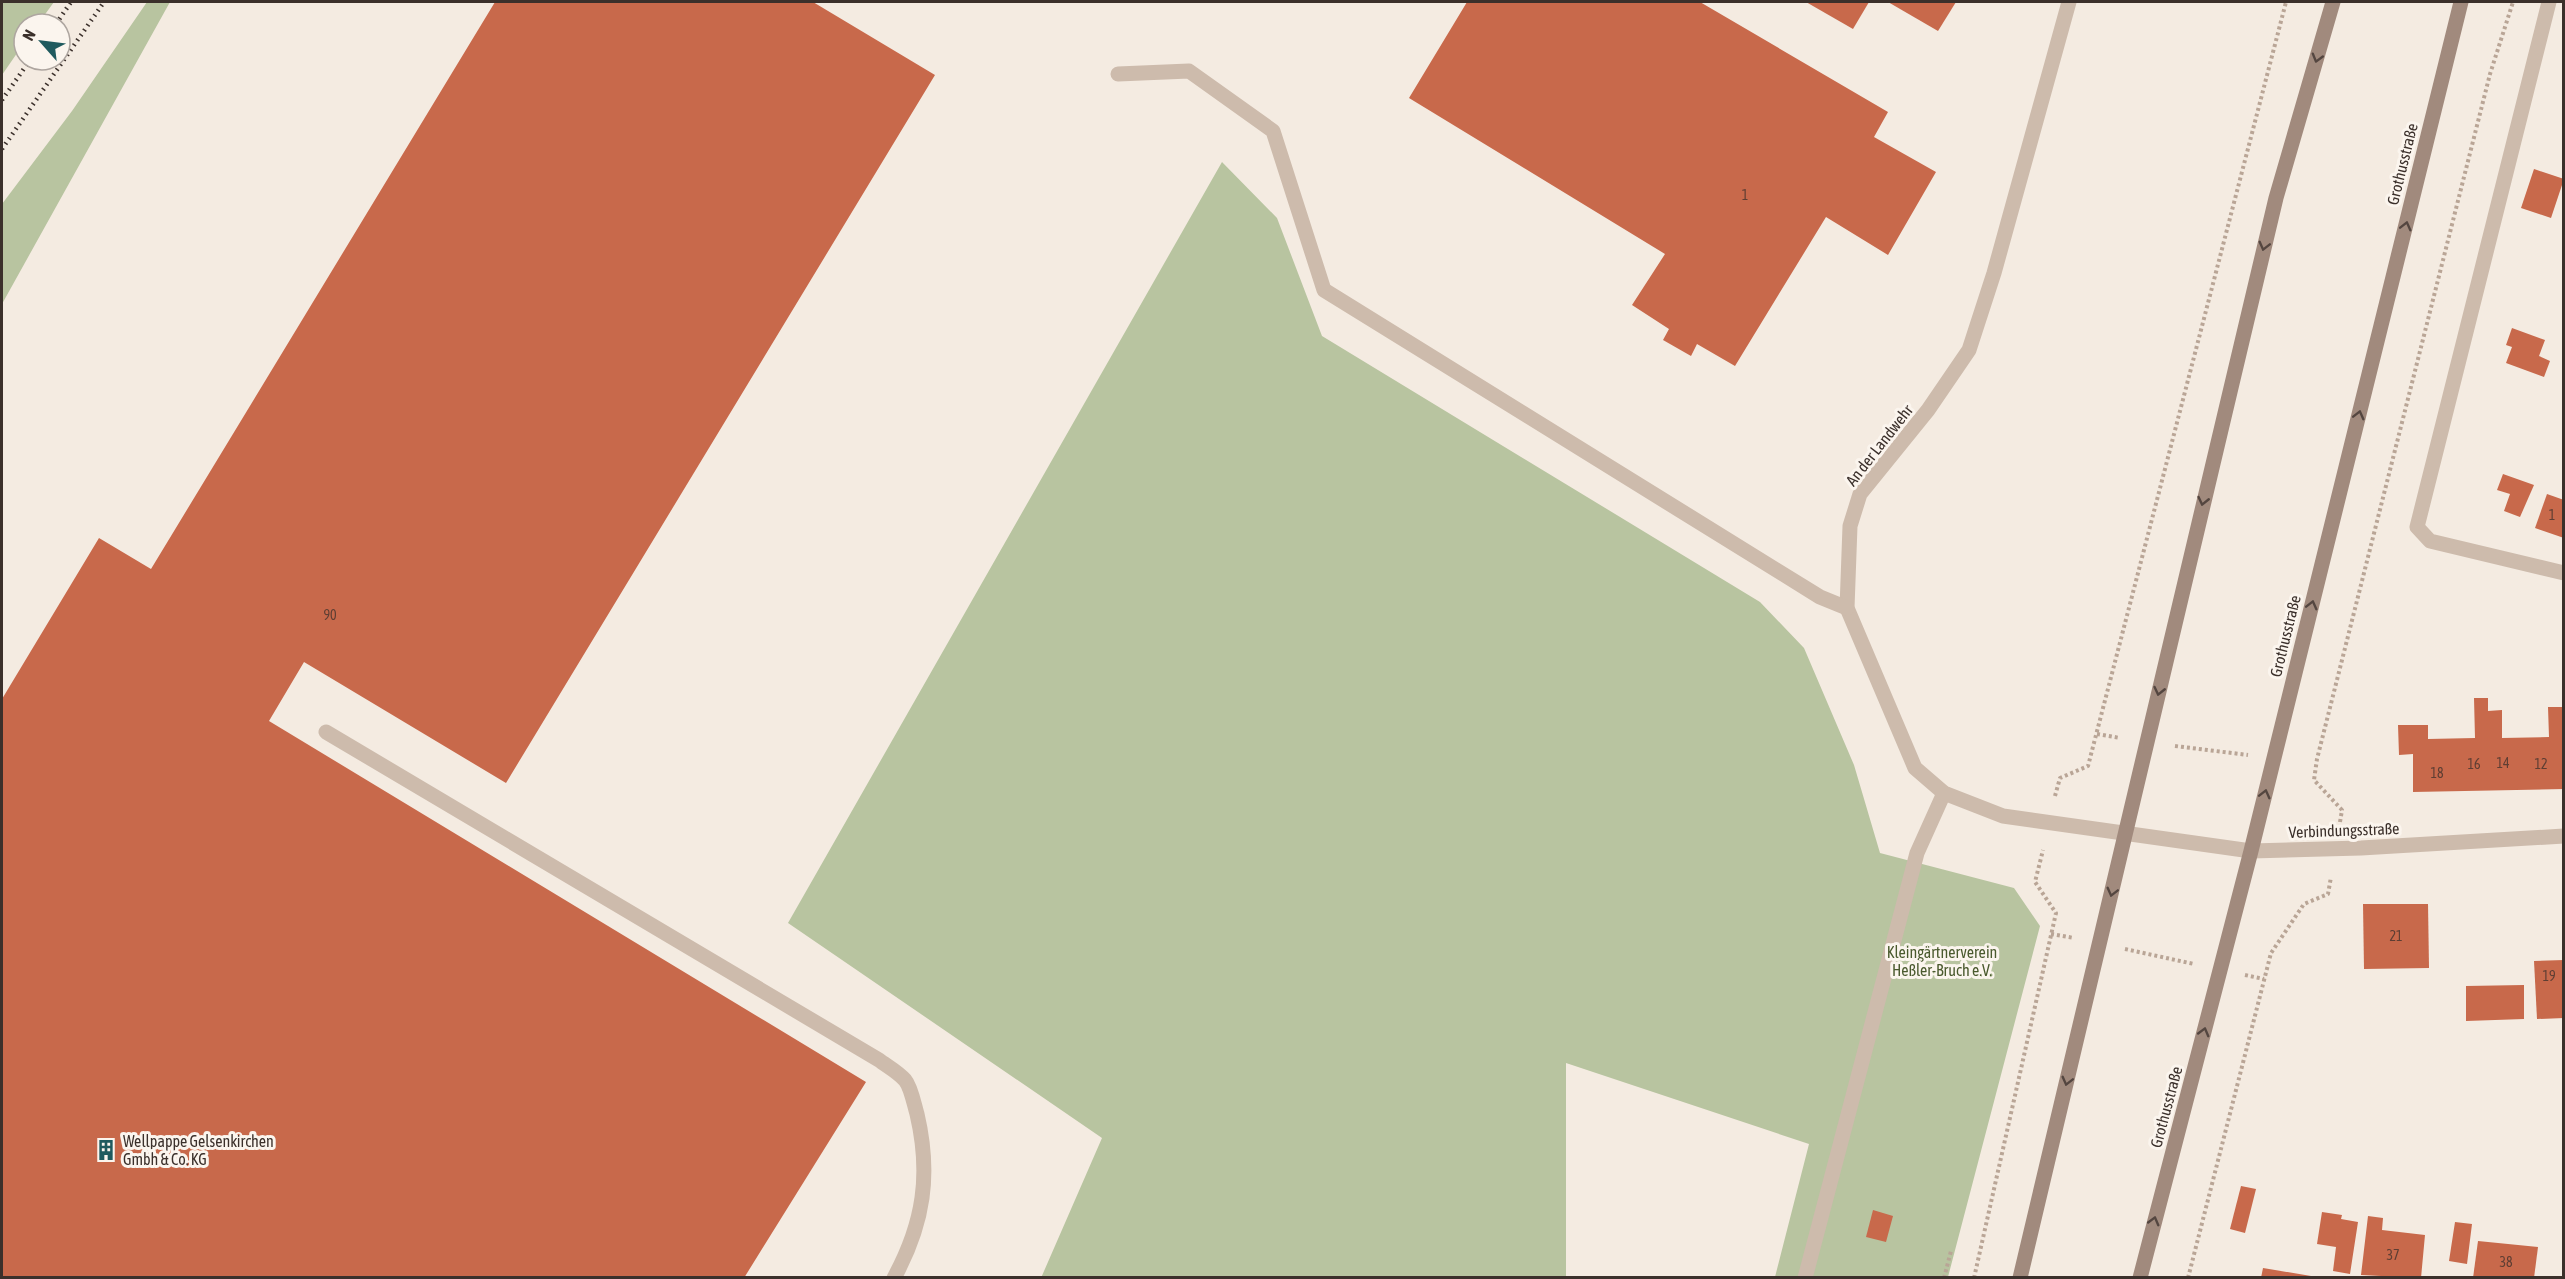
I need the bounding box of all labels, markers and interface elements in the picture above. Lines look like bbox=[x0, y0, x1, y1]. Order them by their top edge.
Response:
north arrow bbox=[12, 12, 72, 72]
text: N bbox=[19, 27, 39, 43]
one-way arrow bbox=[2312, 52, 2324, 63]
street label: Grothusstraße bbox=[2383, 121, 2421, 207]
house number: 1 bbox=[1742, 187, 1748, 203]
one-way arrow bbox=[2398, 221, 2411, 231]
one-way arrow bbox=[2259, 240, 2272, 250]
street label: An der Landwehr bbox=[1842, 401, 1916, 489]
one-way arrow bbox=[2351, 411, 2364, 421]
one-way arrow bbox=[2198, 496, 2211, 506]
house number: 1 bbox=[2549, 507, 2555, 523]
street label: Grothusstraße bbox=[2266, 593, 2304, 679]
one-way arrow bbox=[2304, 600, 2317, 610]
house number: 90 bbox=[323, 607, 337, 623]
one-way arrow bbox=[2154, 686, 2167, 696]
house number: 14 bbox=[2496, 755, 2510, 771]
house number: 16 bbox=[2467, 756, 2481, 772]
house number: 12 bbox=[2534, 756, 2548, 772]
house number: 18 bbox=[2430, 765, 2444, 781]
one-way arrow bbox=[2257, 789, 2270, 799]
street label: Verbindungsstraße bbox=[2288, 819, 2400, 842]
one-way arrow bbox=[2107, 887, 2120, 897]
house number: 21 bbox=[2389, 928, 2403, 944]
park label: Kleingärtnerverein Heßler-Bruch e.V. bbox=[1887, 943, 1997, 979]
house number: 19 bbox=[2542, 968, 2556, 984]
one-way arrow bbox=[2196, 1027, 2209, 1037]
street label: Grothusstraße bbox=[2147, 1064, 2185, 1150]
one-way arrow bbox=[2061, 1076, 2074, 1086]
place label: Wellpappe Gelsenkirchen Gmbh & Co. KG bbox=[123, 1132, 274, 1168]
building icon: Wellpappe Gelsenkirchen Gmbh & Co. KG bbox=[94, 1138, 118, 1162]
one-way arrow bbox=[2147, 1216, 2160, 1226]
house number: 37 bbox=[2386, 1247, 2400, 1263]
house number: 38 bbox=[2499, 1254, 2513, 1270]

